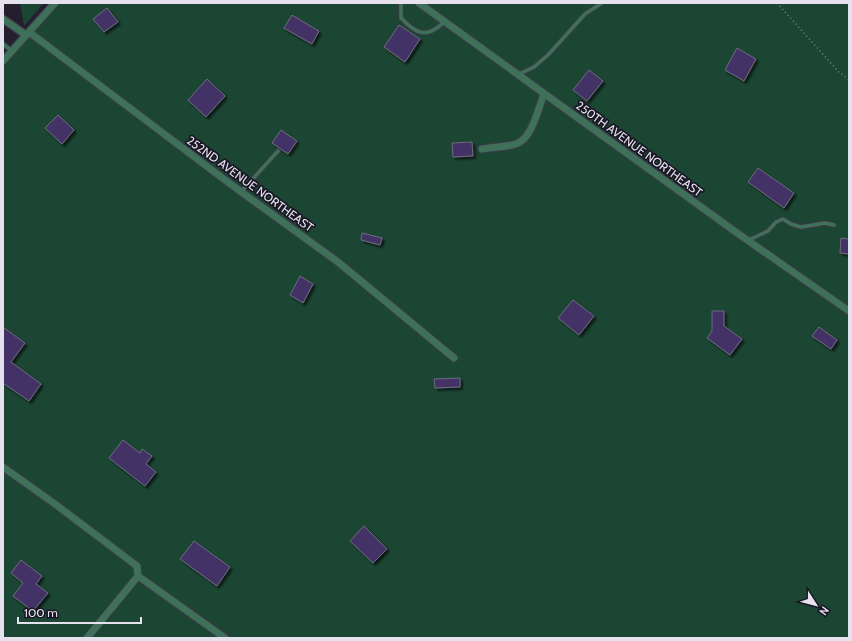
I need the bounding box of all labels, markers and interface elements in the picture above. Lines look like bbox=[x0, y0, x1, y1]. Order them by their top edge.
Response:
street label: 250TH AVENUE NORTHEAST bbox=[573, 98, 706, 200]
street label: 252ND AVENUE NORTHEAST bbox=[184, 132, 317, 235]
north arrow bbox=[796, 585, 836, 625]
scale bar bbox=[18, 599, 141, 625]
text: N bbox=[816, 604, 832, 618]
text: 100 m bbox=[24, 605, 58, 620]

